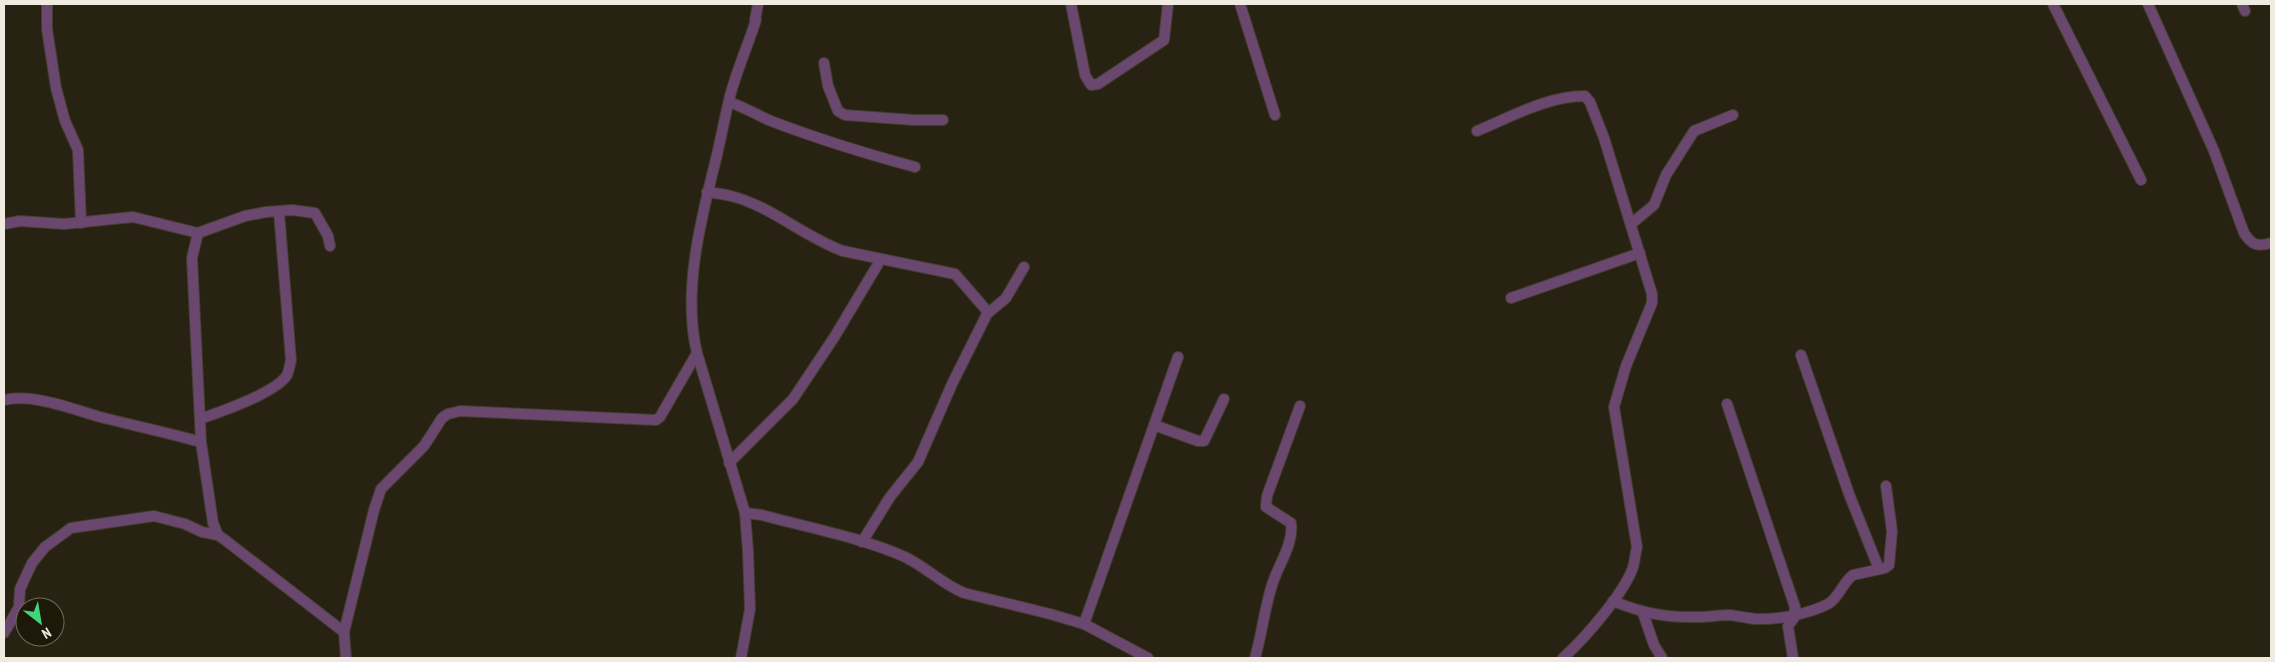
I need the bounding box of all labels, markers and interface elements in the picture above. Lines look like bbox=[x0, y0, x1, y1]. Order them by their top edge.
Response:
north arrow bbox=[15, 597, 65, 647]
text: N bbox=[39, 623, 55, 643]

